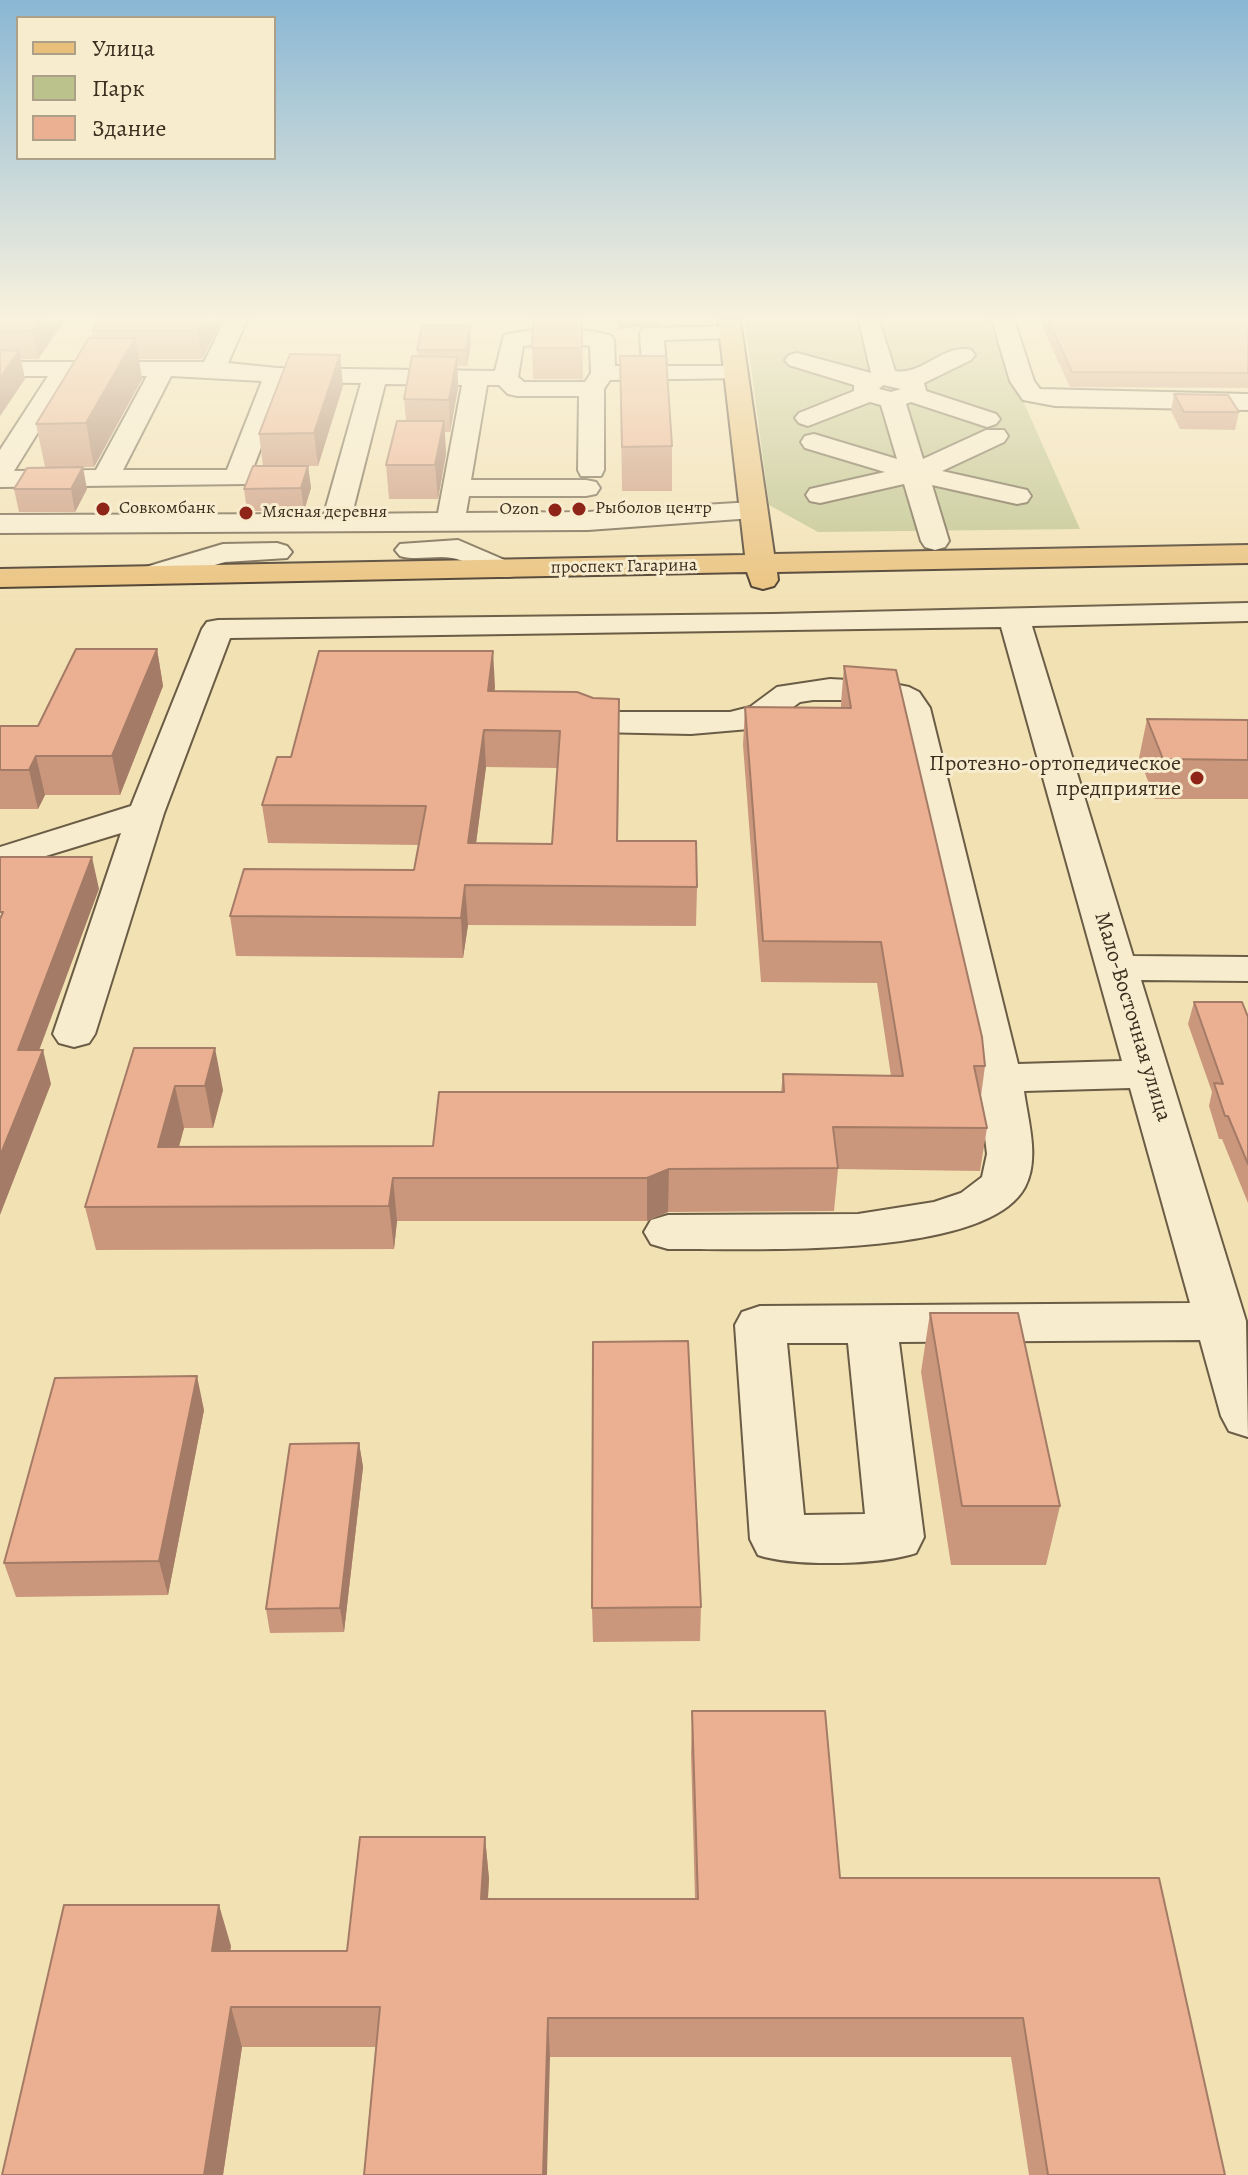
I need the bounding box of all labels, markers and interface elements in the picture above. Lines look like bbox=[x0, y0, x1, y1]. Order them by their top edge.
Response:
legend bbox=[16, 16, 276, 160]
text: Улица bbox=[92, 32, 155, 64]
text: Парк bbox=[92, 72, 145, 104]
text: Здание bbox=[92, 112, 167, 144]
place label: Совкомбанк bbox=[119, 498, 215, 520]
place label: Рыболов центр bbox=[595, 498, 712, 520]
place label: Ozon bbox=[499, 499, 539, 521]
marker: Совкомбанк bbox=[94, 500, 112, 518]
marker: Рыболов центр bbox=[570, 500, 588, 518]
marker: Ozon bbox=[546, 501, 564, 519]
place label: Мясная деревня bbox=[262, 502, 387, 524]
marker: Мясная деревня bbox=[237, 504, 255, 522]
street label: проспект Гагарина bbox=[551, 555, 697, 579]
place label: Протезно-ортопедическое предприятие bbox=[929, 752, 1181, 804]
marker: Протезно-ортопедическое предприятие bbox=[1188, 769, 1206, 787]
street label: Мало-Восточная улица bbox=[1088, 909, 1176, 1125]

